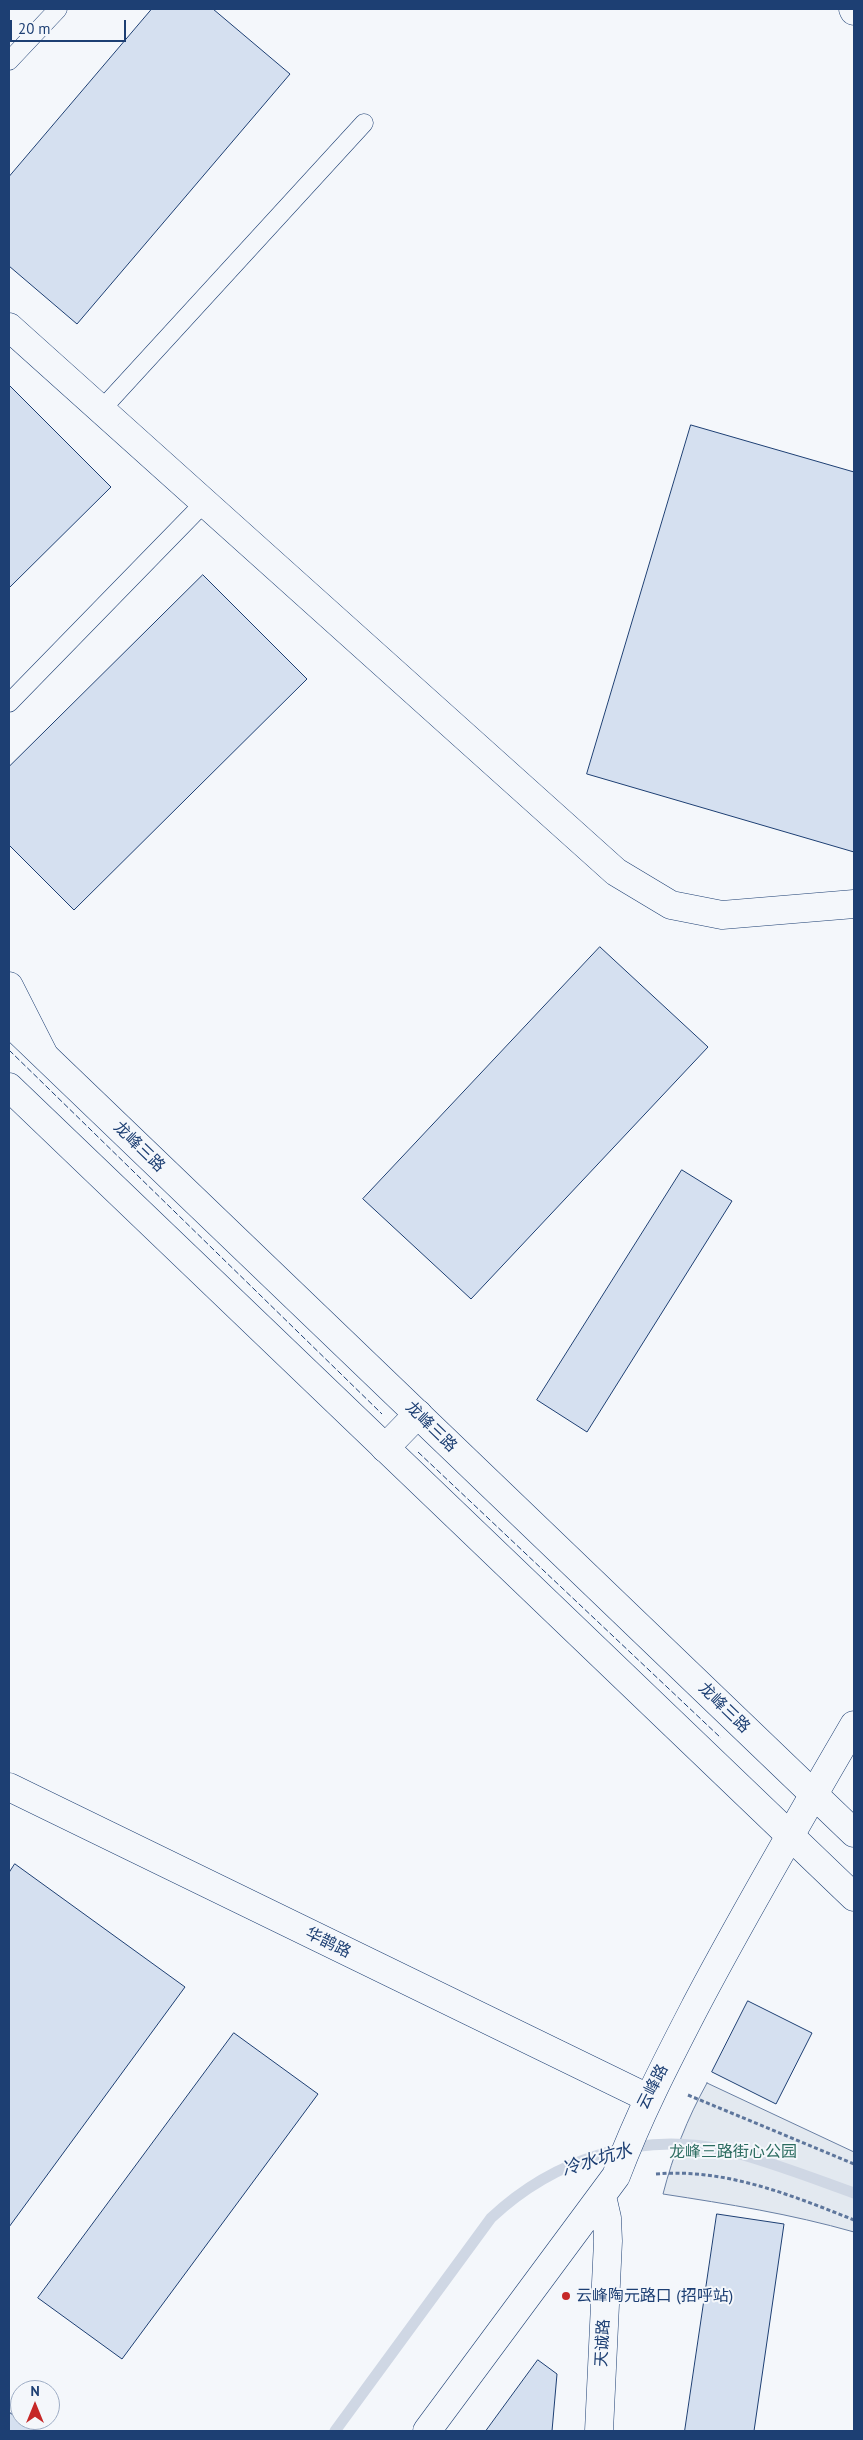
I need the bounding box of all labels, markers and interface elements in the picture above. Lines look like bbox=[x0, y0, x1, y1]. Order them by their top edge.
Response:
scale bar bbox=[12, 10, 129, 42]
text: 20 m bbox=[18, 19, 51, 38]
street label: 龙峰三路 bbox=[109, 1118, 169, 1176]
street label: 龙峰三路 bbox=[401, 1398, 461, 1456]
street label: 龙峰三路 bbox=[694, 1679, 754, 1737]
street label: 华鹊路 bbox=[302, 1924, 354, 1962]
street label: 云峰路 bbox=[634, 2061, 672, 2113]
water label: 冷水坑水 bbox=[559, 2139, 635, 2181]
park label: 龙峰三路街心公园 bbox=[669, 2142, 797, 2162]
place label: 云峰陶元路口 (招呼站) bbox=[576, 2286, 733, 2306]
marker: 云峰陶元路口 (招呼站) bbox=[560, 2290, 572, 2302]
street label: 天诚路 bbox=[592, 2319, 614, 2367]
north arrow bbox=[10, 2380, 60, 2430]
text: N bbox=[30, 2382, 40, 2400]

